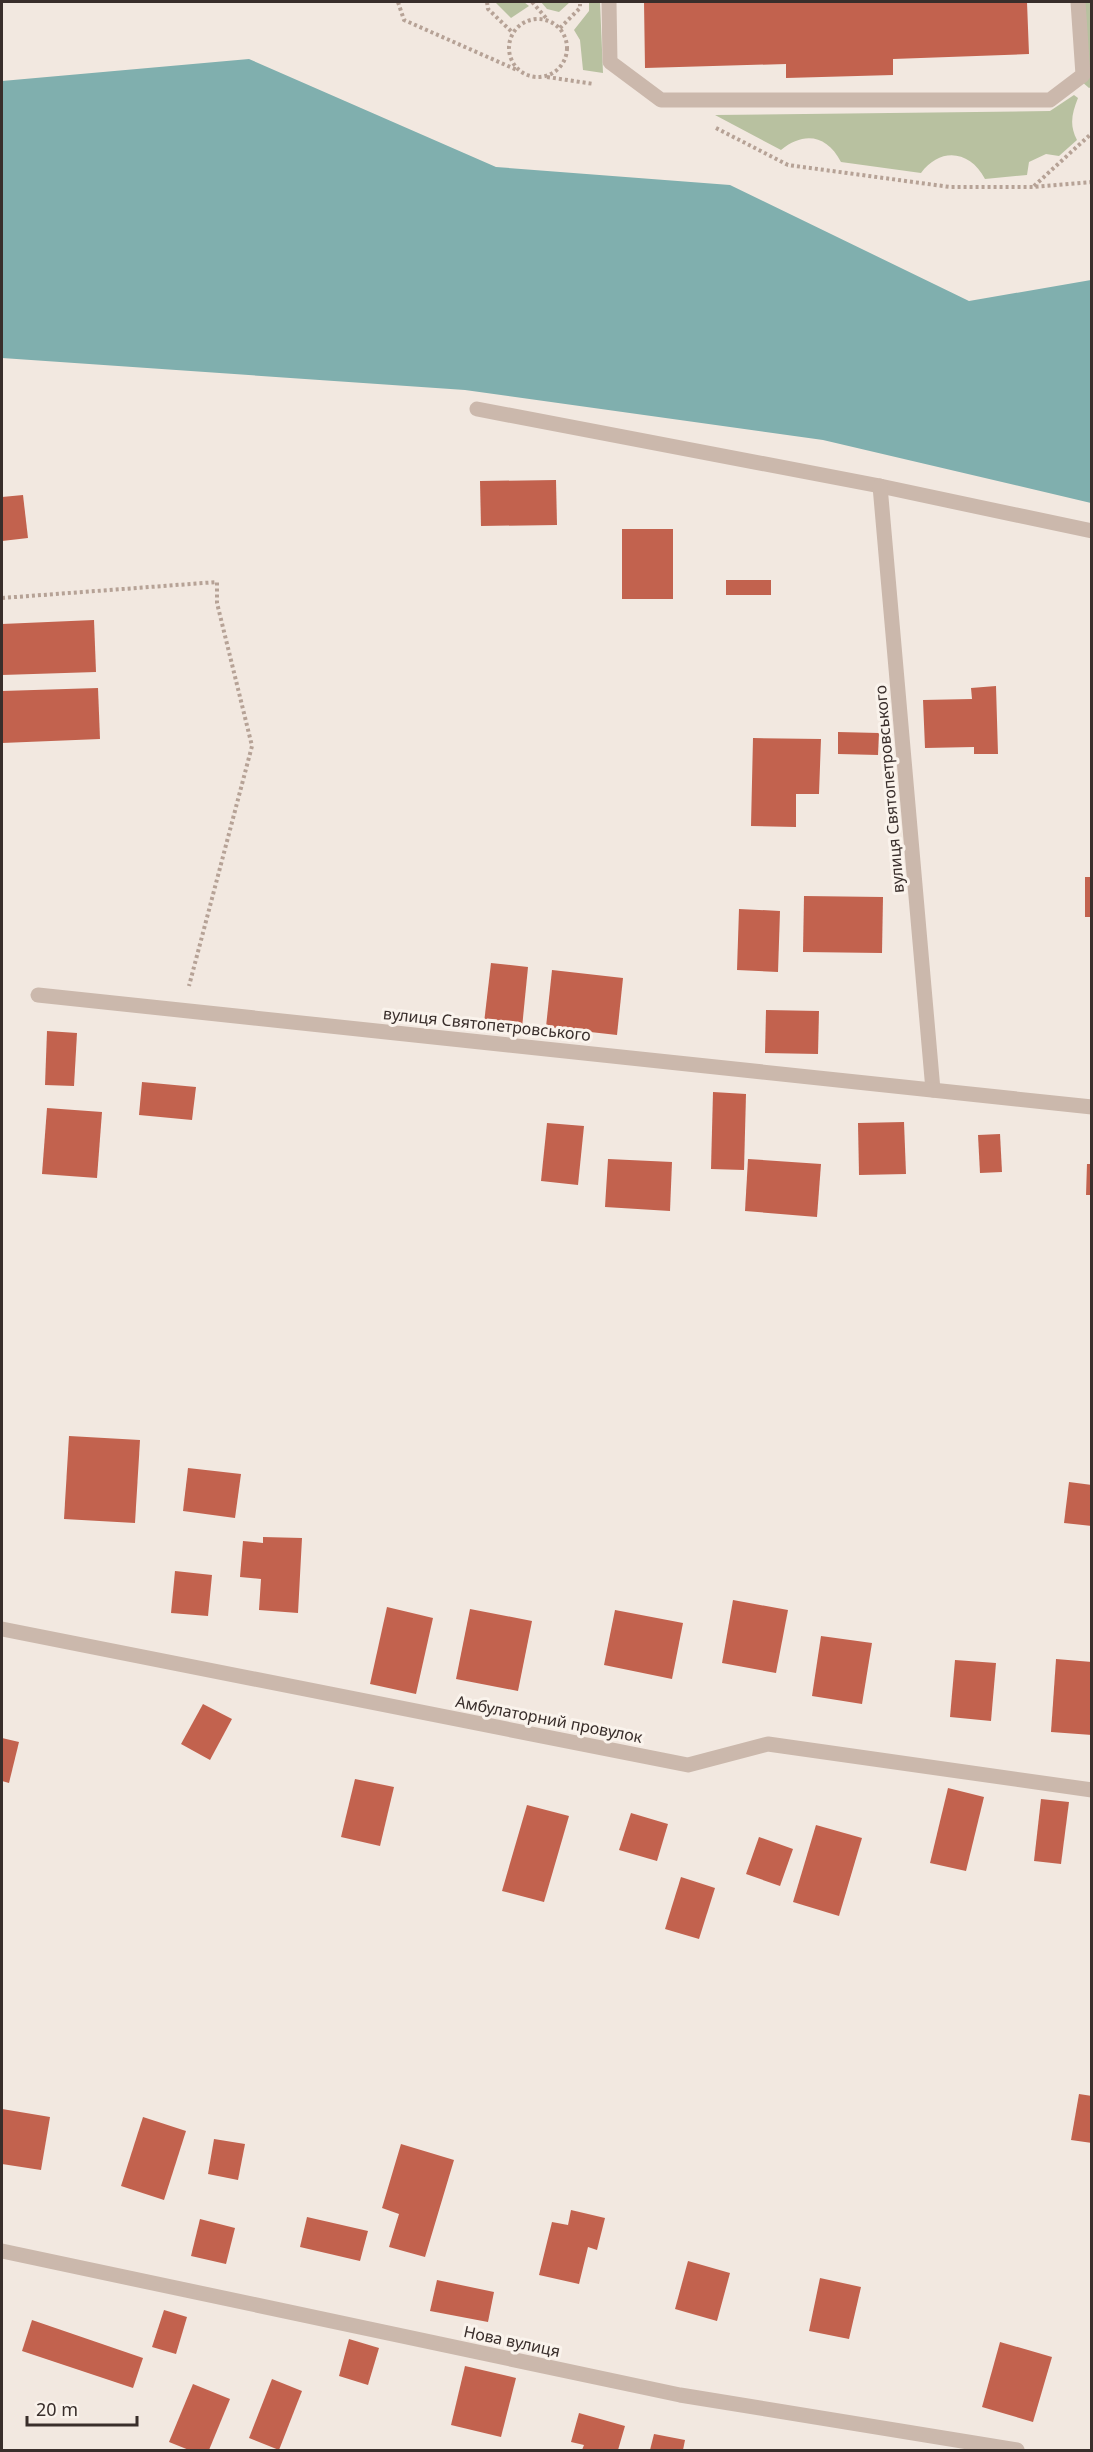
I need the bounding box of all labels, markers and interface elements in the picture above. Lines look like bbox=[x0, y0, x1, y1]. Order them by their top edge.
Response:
street label: вулиця Святопетровського bbox=[869, 684, 909, 894]
street label: вулиця Святопетровського bbox=[382, 1002, 592, 1046]
street label: Амбулаторний провулок bbox=[454, 1690, 645, 1748]
street label: Нова вулиця bbox=[462, 2320, 562, 2362]
scale bar bbox=[27, 2389, 136, 2427]
text: 20 m bbox=[36, 2397, 78, 2421]

